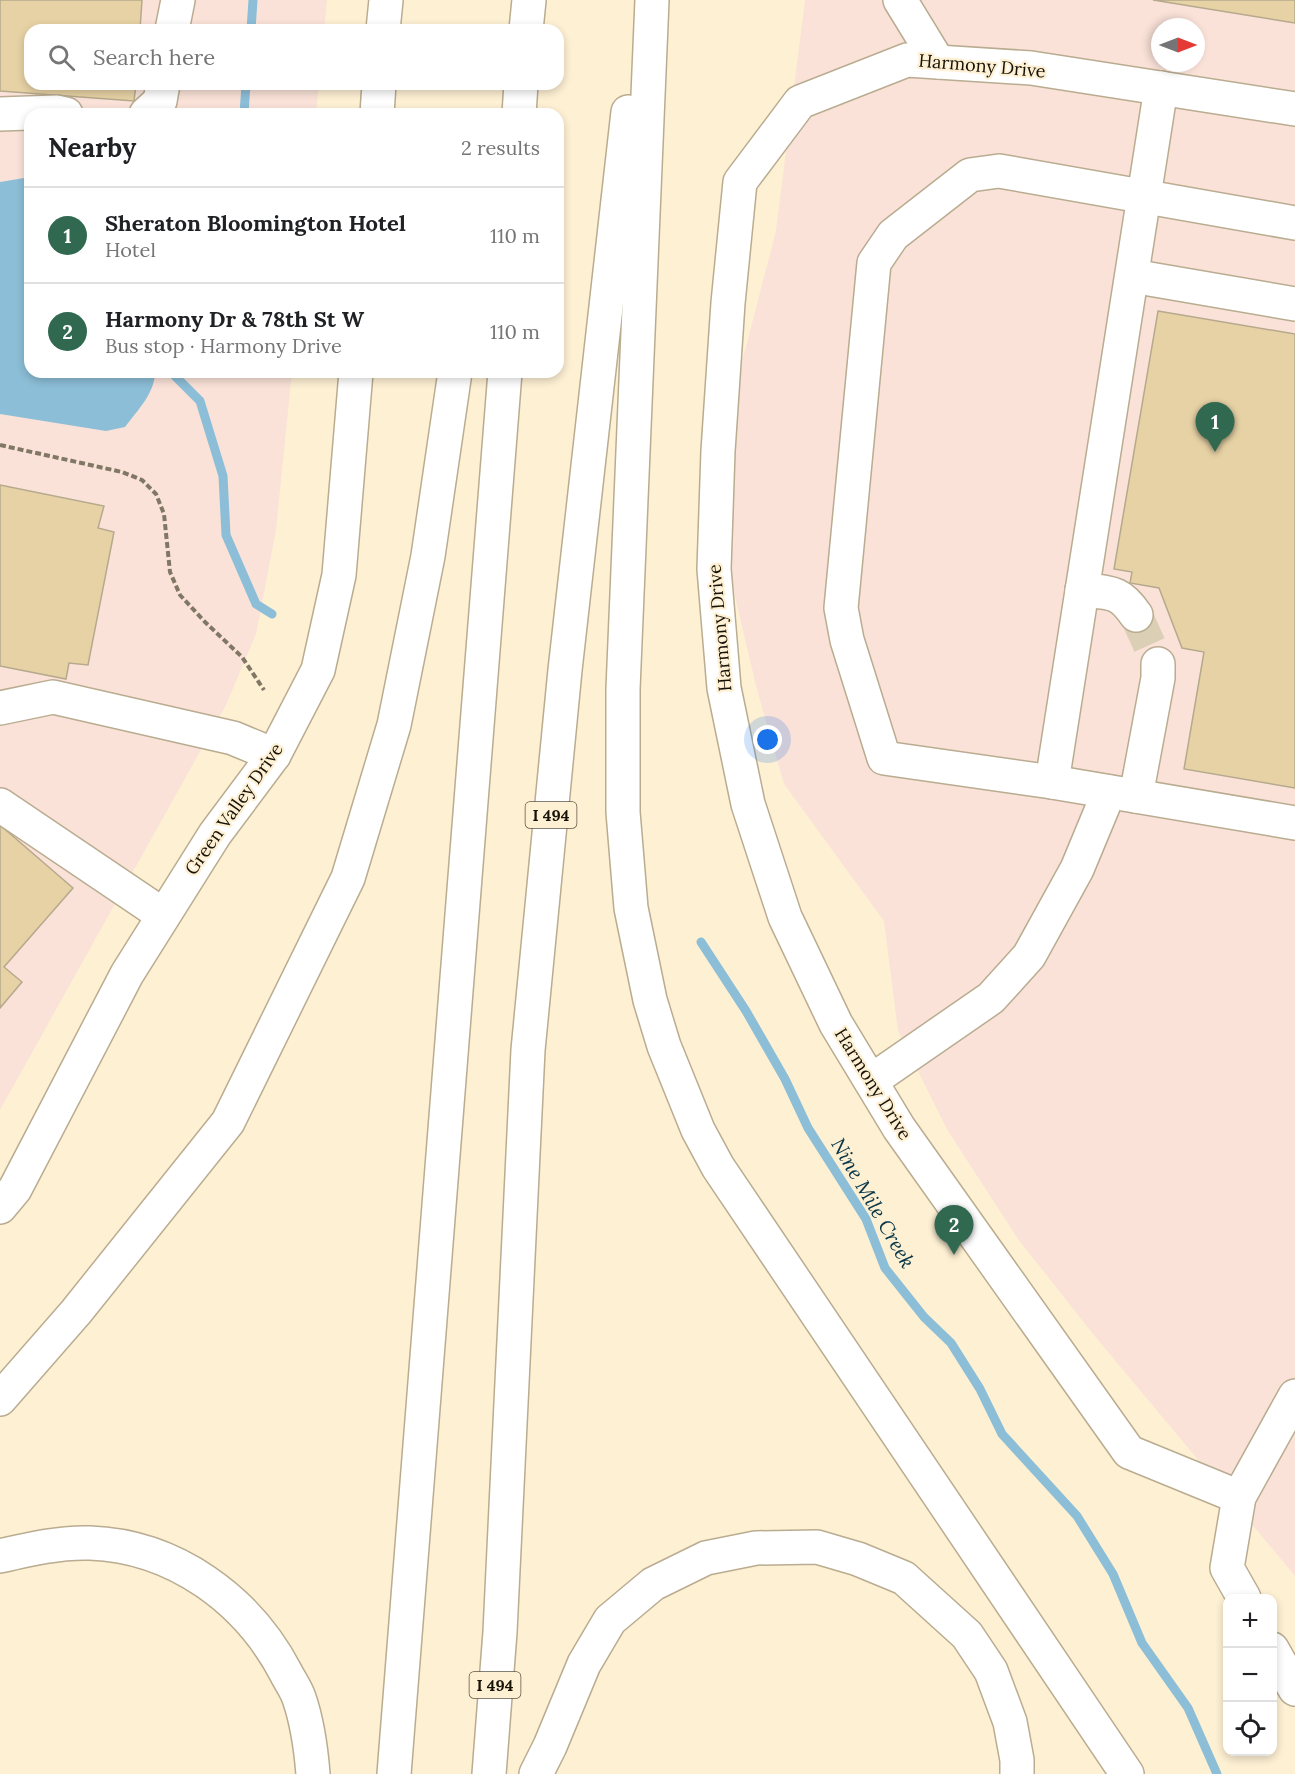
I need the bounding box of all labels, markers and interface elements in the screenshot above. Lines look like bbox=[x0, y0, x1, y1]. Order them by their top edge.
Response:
north arrow bbox=[1151, 18, 1205, 72]
search box bbox=[24, 24, 564, 90]
icon: search bbox=[45, 41, 78, 74]
text: Search here bbox=[93, 43, 215, 71]
street label: Harmony Drive bbox=[917, 48, 1047, 83]
text: Nearby bbox=[48, 131, 136, 164]
text: 2 results bbox=[461, 135, 540, 160]
text: Sheraton Bloomington Hotel bbox=[105, 209, 406, 237]
text: 1 bbox=[63, 223, 72, 248]
text: 110 m bbox=[490, 223, 540, 248]
text: Hotel bbox=[105, 237, 156, 262]
text: Harmony Dr & 78th St W bbox=[105, 305, 364, 333]
text: 2 bbox=[62, 319, 73, 344]
text: 110 m bbox=[490, 319, 540, 344]
text: Bus stop · Harmony Drive bbox=[105, 333, 342, 358]
pin: 1 bbox=[1196, 402, 1234, 452]
street label: Harmony Drive bbox=[702, 563, 737, 693]
your location bbox=[753, 725, 782, 754]
street label: Green Valley Drive bbox=[179, 738, 288, 879]
road number: I 494 bbox=[526, 802, 576, 828]
street label: Harmony Drive bbox=[830, 1024, 917, 1144]
water label: Nine Mile Creek bbox=[826, 1133, 921, 1272]
pin: 2 bbox=[934, 1206, 974, 1255]
map controls bbox=[1223, 1594, 1277, 1756]
button: + bbox=[1223, 1594, 1277, 1648]
button: − bbox=[1223, 1648, 1277, 1702]
road number: I 494 bbox=[470, 1672, 520, 1698]
button: locate bbox=[1223, 1702, 1277, 1756]

